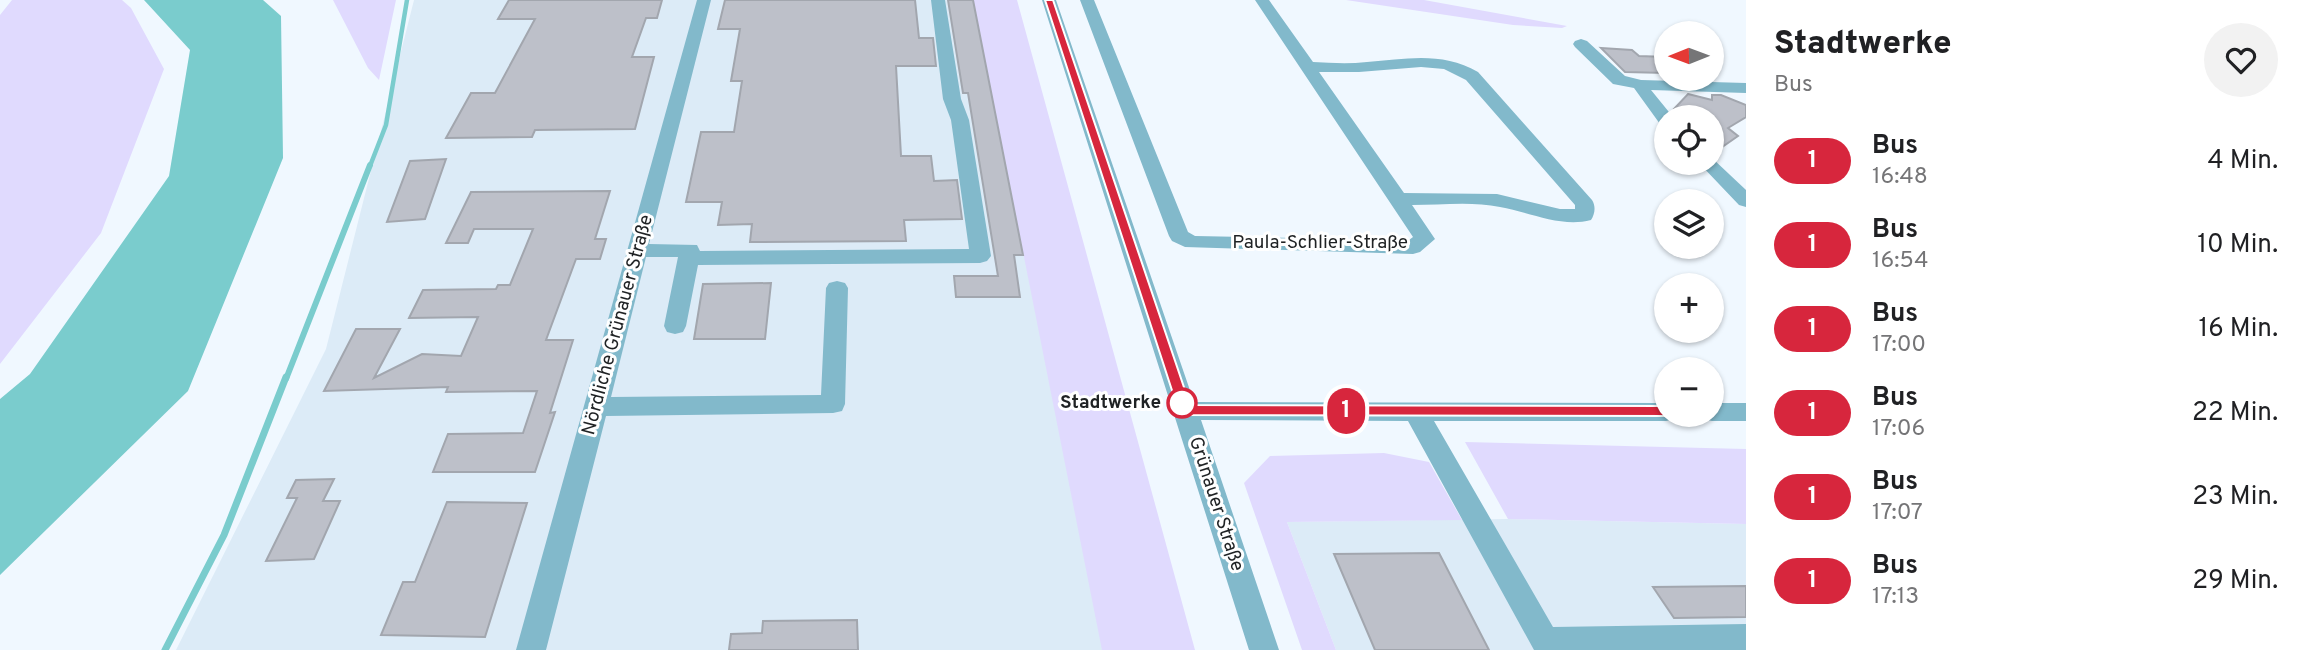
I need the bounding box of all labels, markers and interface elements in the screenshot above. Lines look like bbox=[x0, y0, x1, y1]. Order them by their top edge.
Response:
north arrow bbox=[1654, 21, 1724, 91]
map controls bbox=[1654, 21, 1724, 427]
button: heart bbox=[2204, 23, 2278, 97]
text: Stadtwerke bbox=[1774, 24, 1952, 66]
text: Bus bbox=[1774, 71, 1813, 100]
button: locate bbox=[1654, 105, 1724, 175]
text: Bus bbox=[1872, 130, 1918, 163]
text: 4 Min. bbox=[2208, 145, 2278, 178]
text: 1 bbox=[1808, 146, 1817, 176]
text: 16:48 bbox=[1872, 163, 1928, 192]
button: layers bbox=[1654, 189, 1724, 259]
street label: Nördliche Grünauer Straße bbox=[577, 212, 659, 438]
text: Bus bbox=[1872, 214, 1918, 247]
text: 10 Min. bbox=[2197, 229, 2278, 262]
text: 1 bbox=[1808, 230, 1817, 260]
street label: Paula-Schlier-Straße bbox=[1232, 231, 1408, 255]
text: 16:54 bbox=[1872, 247, 1929, 276]
button: + bbox=[1654, 273, 1724, 343]
text: Bus bbox=[1872, 298, 1918, 331]
text: 16 Min. bbox=[2198, 313, 2278, 346]
text: 1 bbox=[1808, 314, 1817, 344]
text: 17:00 bbox=[1872, 331, 1926, 360]
button: − bbox=[1654, 357, 1724, 427]
text: Bus bbox=[1872, 382, 1918, 415]
marker: Stadtwerke bbox=[1167, 388, 1197, 418]
line badge: 1 bbox=[1323, 388, 1369, 434]
place label: Stadtwerke bbox=[1060, 391, 1161, 415]
text: 1 bbox=[1341, 396, 1351, 426]
text: 22 Min. bbox=[2192, 397, 2278, 430]
text: 1 bbox=[1808, 398, 1817, 428]
text: 17:06 bbox=[1872, 415, 1925, 444]
street label: Grünauer Straße bbox=[1183, 434, 1249, 574]
text: Bus bbox=[1872, 466, 1918, 499]
text: 23 Min. bbox=[2192, 481, 2278, 514]
text: 1 bbox=[1808, 482, 1817, 512]
text: 17:07 bbox=[1872, 499, 1923, 528]
text: Bus bbox=[1872, 550, 1918, 583]
text: 29 Min. bbox=[2192, 565, 2278, 598]
text: 1 bbox=[1808, 566, 1817, 596]
text: 17:13 bbox=[1872, 583, 1919, 612]

